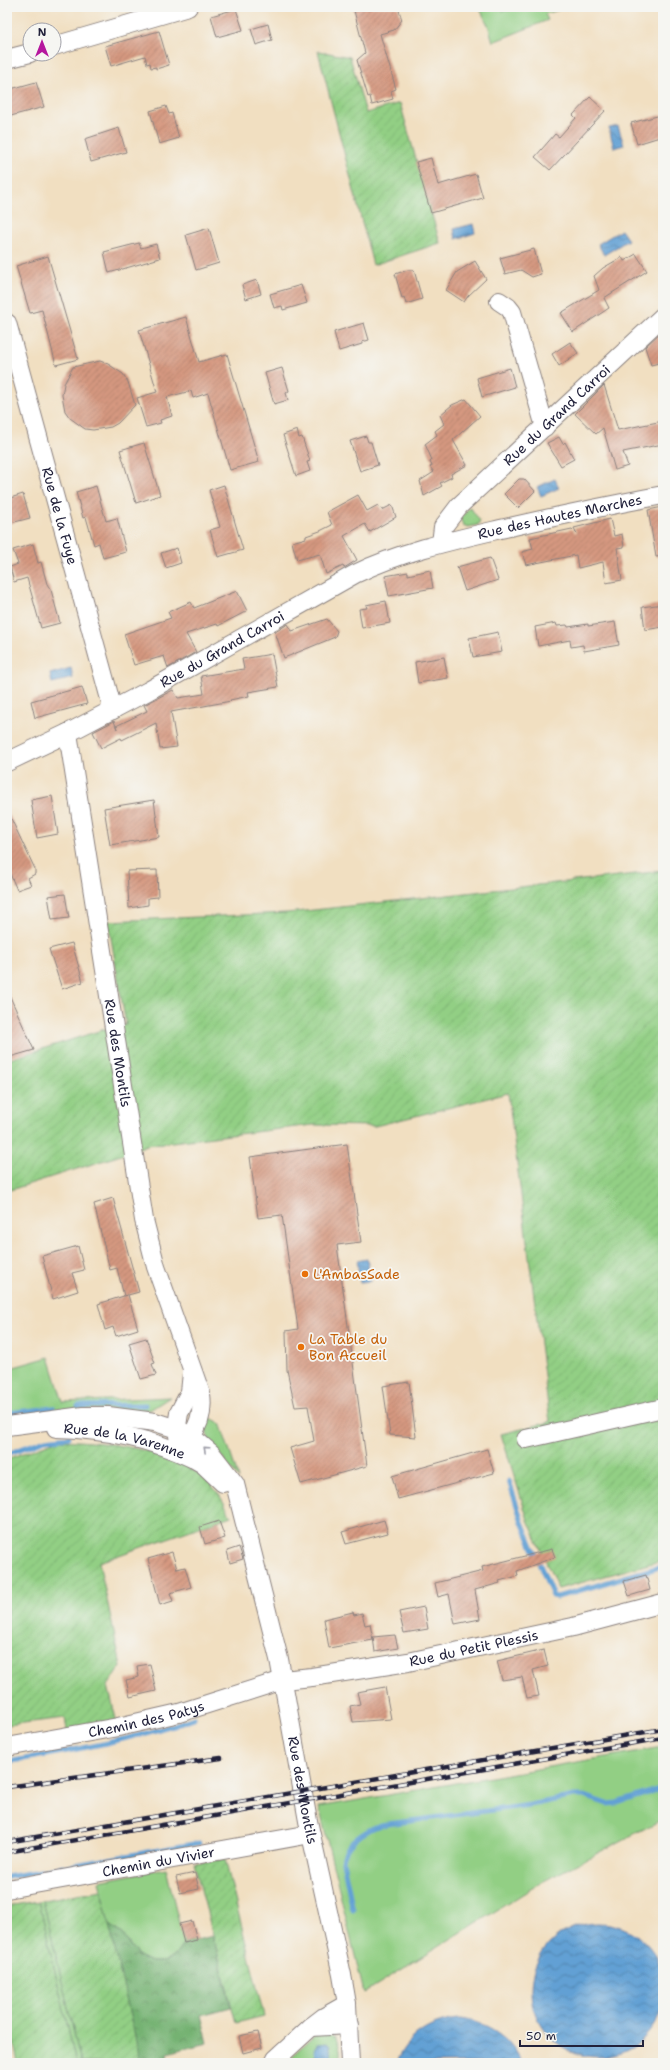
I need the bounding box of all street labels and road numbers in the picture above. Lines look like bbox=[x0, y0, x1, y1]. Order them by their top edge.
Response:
street label: Rue du Grand Carroi bbox=[499, 361, 614, 469]
street label: Rue de la Fuye bbox=[38, 465, 82, 567]
street label: Rue des Hautes Marches bbox=[476, 490, 644, 543]
street label: Rue du Grand Carroi bbox=[157, 607, 288, 691]
street label: Rue des Montils bbox=[101, 998, 135, 1109]
street label: Rue de la Varenne bbox=[63, 1419, 188, 1463]
street label: Rue du Petit Plessis bbox=[408, 1626, 540, 1670]
street label: Chemin des Patys bbox=[87, 1697, 207, 1741]
street label: Rue des Montils bbox=[284, 1735, 322, 1846]
street label: Chemin du Vivier bbox=[101, 1842, 217, 1881]

